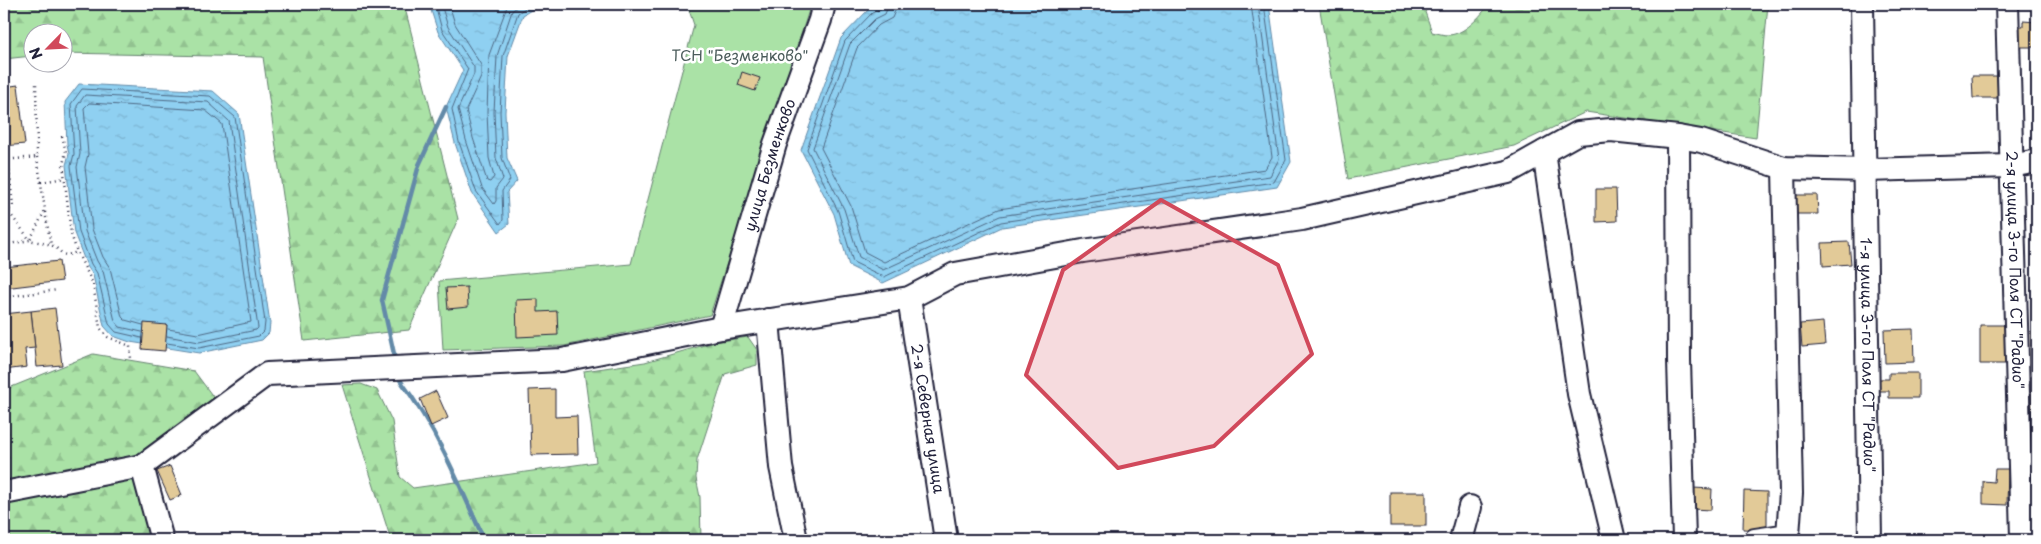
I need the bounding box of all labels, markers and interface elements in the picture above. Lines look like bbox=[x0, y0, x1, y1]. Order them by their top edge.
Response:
north arrow bbox=[22, 22, 72, 72]
park label: ТСН "Безменково" bbox=[671, 43, 809, 66]
text: N bbox=[24, 44, 48, 63]
street label: улица Безменково bbox=[737, 95, 801, 234]
street label: 2-я улица 3-го Поля СТ "Радио" bbox=[2001, 150, 2031, 389]
street label: 1-я улица 3-го Поля СТ "Радио" bbox=[1855, 237, 1882, 472]
street label: 2-я Северная улица bbox=[906, 342, 952, 495]

